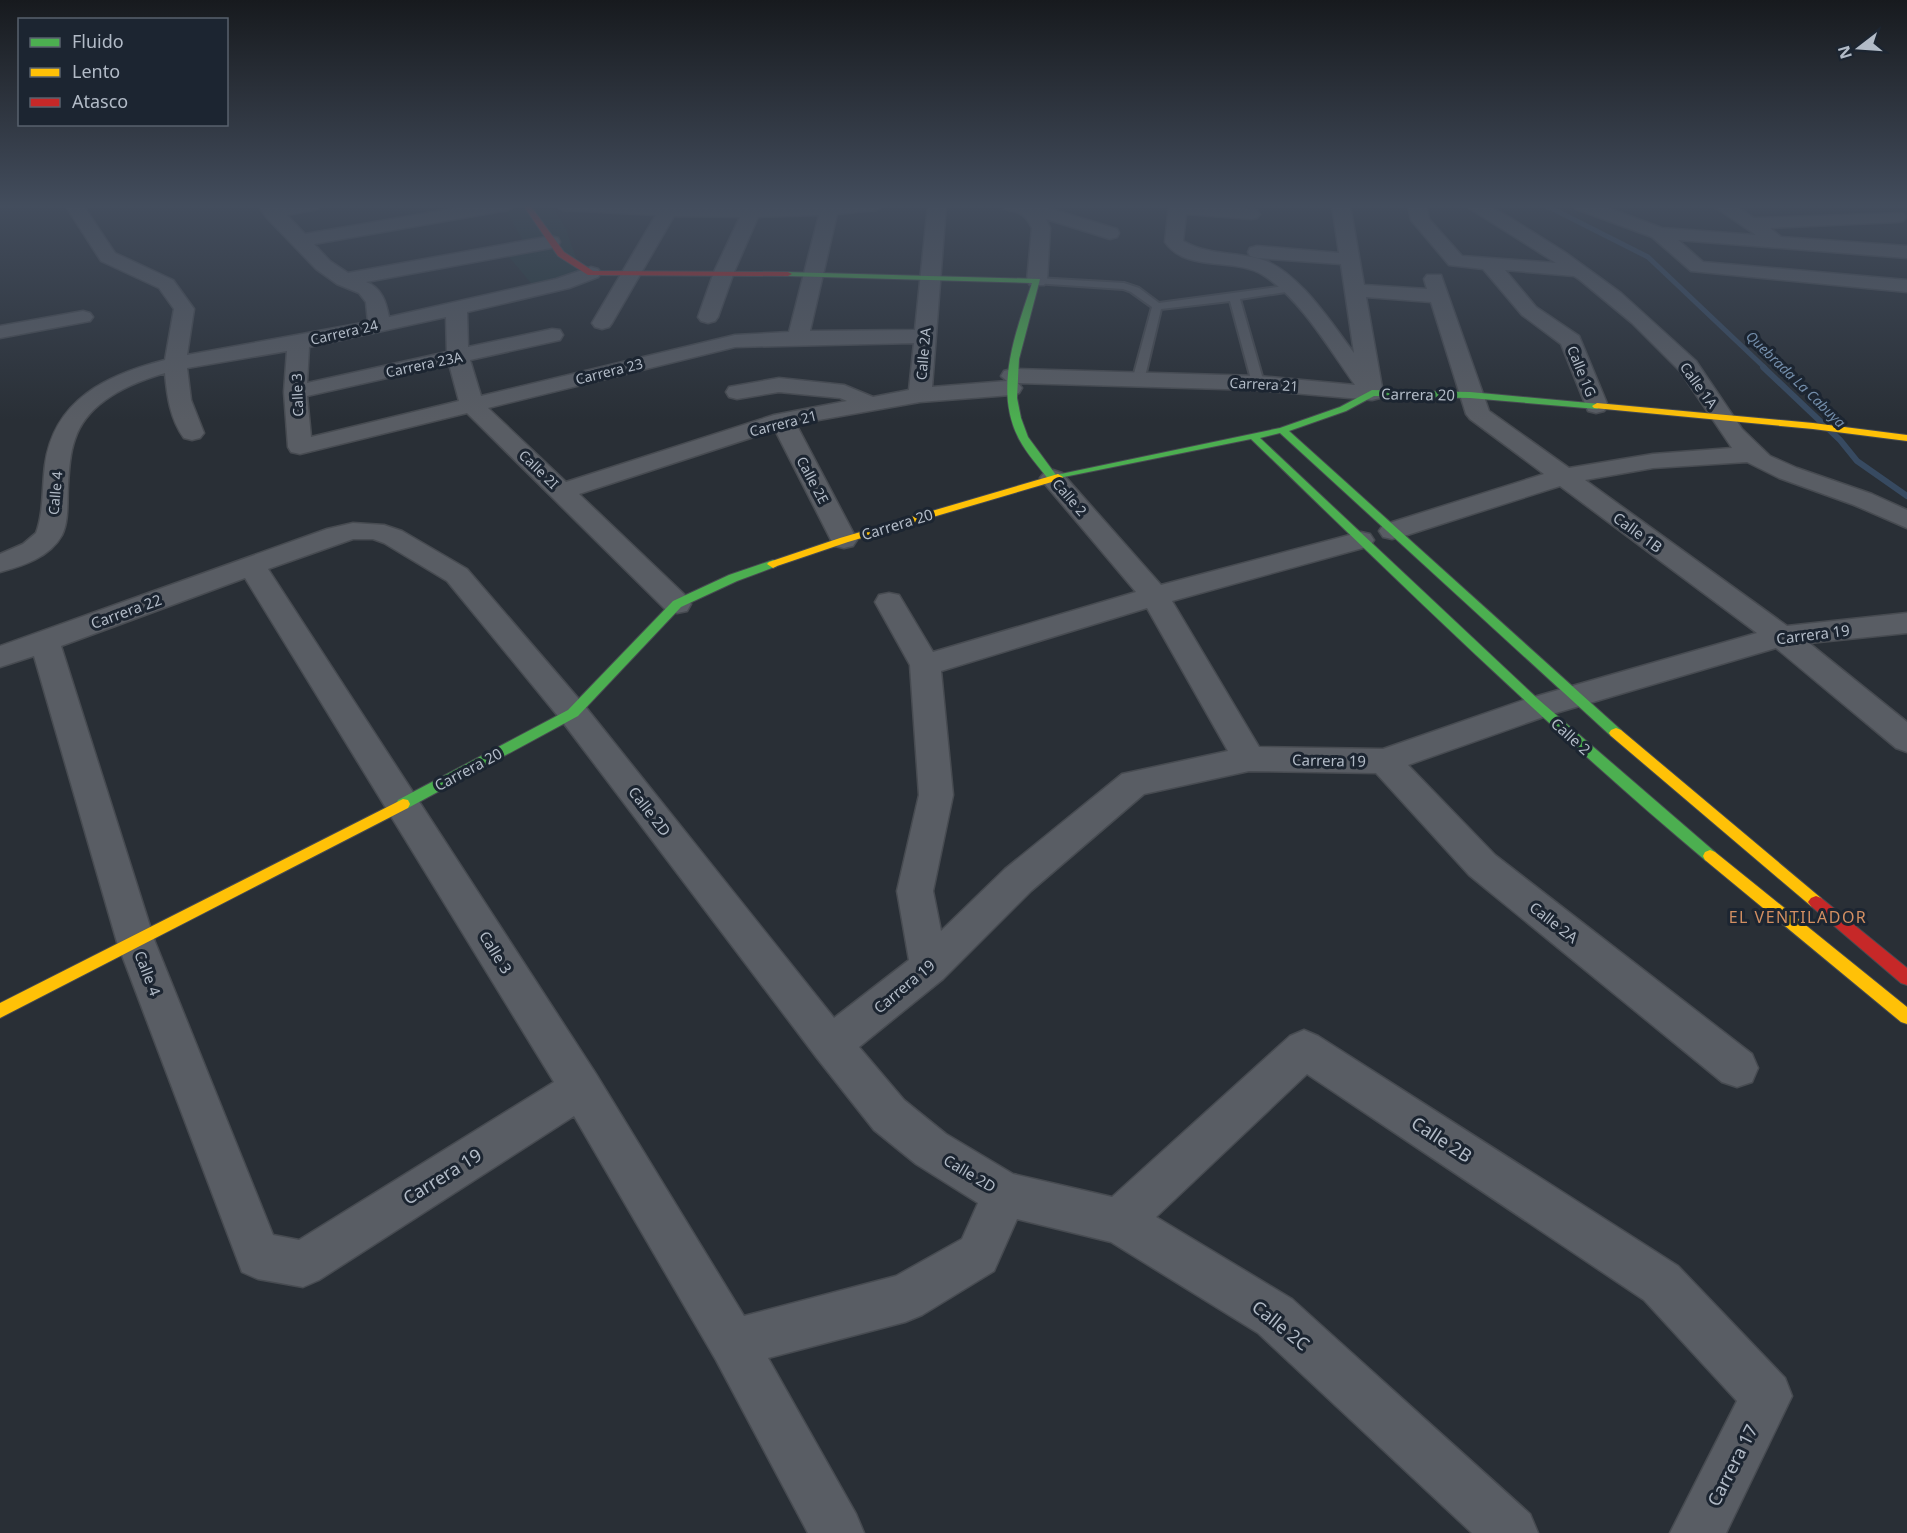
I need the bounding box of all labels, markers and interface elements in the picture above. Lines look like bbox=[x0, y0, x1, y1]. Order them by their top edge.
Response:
legend bbox=[18, 18, 228, 126]
north arrow bbox=[1829, 18, 1889, 78]
text: Fluido bbox=[72, 29, 124, 53]
text: N bbox=[1832, 43, 1857, 62]
text: Lento bbox=[72, 59, 120, 83]
text: Atasco bbox=[72, 89, 128, 113]
street label: Carrera 24 bbox=[308, 315, 380, 349]
street label: Calle 2A bbox=[911, 327, 935, 381]
water label: Quebrada La Cabuya bbox=[1742, 327, 1850, 432]
street label: Calle 1G bbox=[1563, 343, 1601, 399]
street label: Carrera 23A bbox=[384, 347, 464, 381]
street label: Carrera 23 bbox=[573, 353, 645, 389]
street label: Calle 1A bbox=[1676, 358, 1722, 412]
street label: Calle 3 bbox=[287, 373, 307, 417]
street label: Carrera 21 bbox=[1229, 373, 1299, 395]
street label: Carrera 20 bbox=[1381, 383, 1455, 405]
street label: Carrera 21 bbox=[747, 405, 819, 441]
street label: Calle 2I bbox=[515, 445, 563, 493]
street label: Calle 2E bbox=[793, 453, 833, 507]
street label: Calle 4 bbox=[44, 471, 66, 515]
street label: Calle 2 bbox=[1049, 474, 1091, 520]
street label: Carrera 20 bbox=[859, 504, 935, 544]
street label: Calle 1B bbox=[1609, 507, 1667, 557]
street label: Carrera 22 bbox=[88, 589, 164, 633]
street label: Carrera 19 bbox=[1775, 620, 1851, 648]
street label: Calle 2 bbox=[1547, 713, 1595, 759]
street label: Carrera 20 bbox=[431, 743, 505, 795]
street label: Carrera 19 bbox=[1292, 749, 1366, 771]
street label: Calle 2D bbox=[624, 782, 676, 840]
street label: Calle 2A bbox=[1526, 897, 1583, 947]
district label: EL VENTILADOR bbox=[1729, 906, 1867, 928]
street label: Calle 3 bbox=[475, 927, 517, 977]
street label: Calle 4 bbox=[130, 948, 166, 999]
street label: Carrera 19 bbox=[869, 955, 939, 1017]
street label: Calle 2B bbox=[1407, 1111, 1477, 1167]
street label: Carrera 19 bbox=[398, 1142, 486, 1210]
street label: Calle 2D bbox=[940, 1150, 1000, 1196]
street label: Calle 2C bbox=[1247, 1295, 1315, 1355]
street label: Carrera 17 bbox=[1701, 1420, 1763, 1510]

